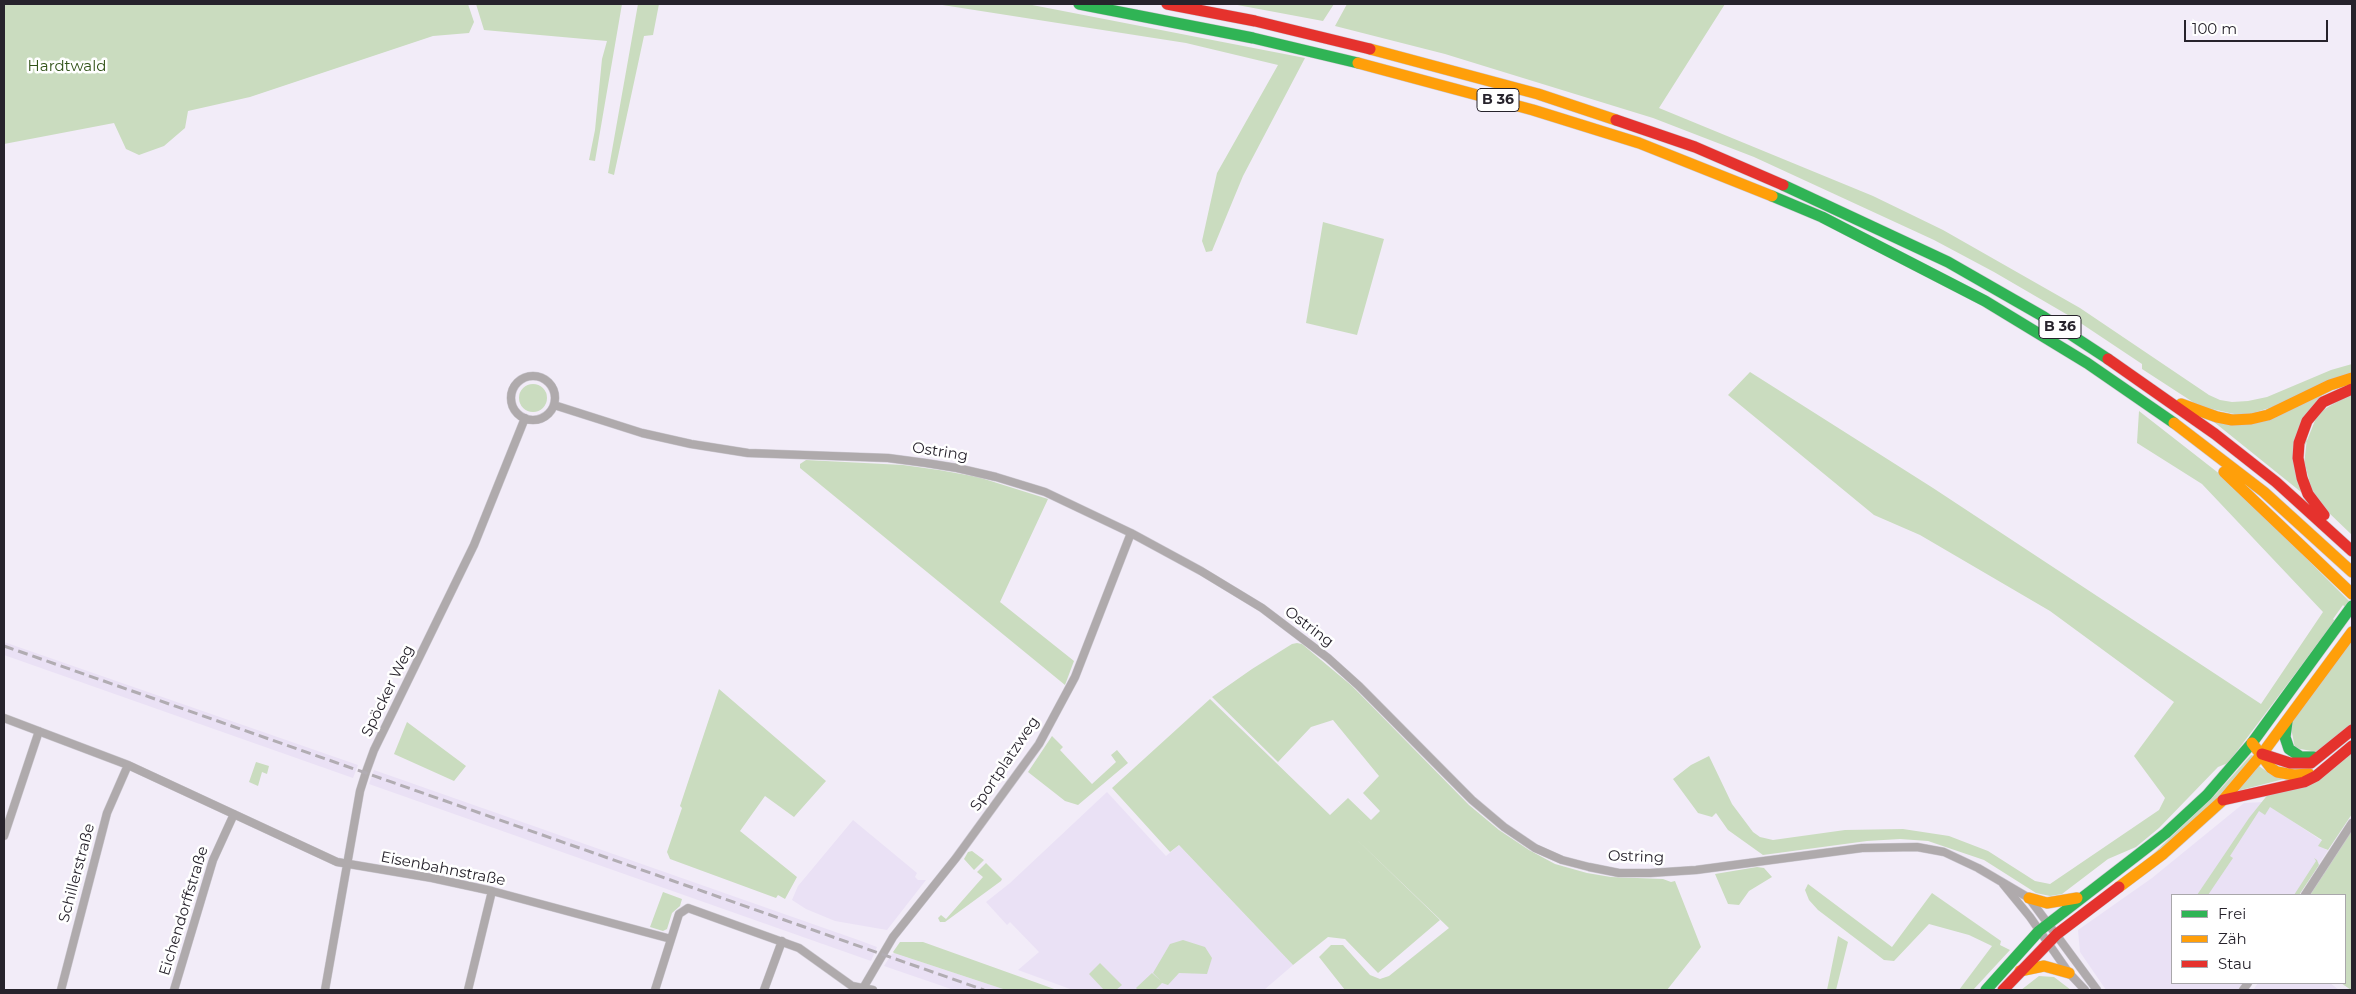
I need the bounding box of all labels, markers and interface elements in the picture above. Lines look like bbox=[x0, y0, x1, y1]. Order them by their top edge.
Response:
scale bar bbox=[2186, 10, 2330, 42]
text: 100 m bbox=[2192, 19, 2237, 38]
park label: Hardtwald bbox=[28, 58, 106, 76]
road number: B 36 bbox=[1477, 88, 1519, 112]
road number: B 36 bbox=[2039, 316, 2081, 338]
street label: Ostring bbox=[911, 439, 969, 465]
street label: Ostring bbox=[1281, 603, 1337, 651]
street label: Spöcker Weg bbox=[358, 642, 418, 740]
street label: Sportplatzweg bbox=[967, 713, 1043, 815]
street label: Schillerstraße bbox=[55, 822, 99, 924]
street label: Eichendorffstraße bbox=[156, 844, 212, 978]
street label: Ostring bbox=[1608, 847, 1664, 867]
street label: Eisenbahnstraße bbox=[379, 848, 507, 890]
legend bbox=[2171, 894, 2346, 984]
text: Frei bbox=[2218, 904, 2246, 923]
text: Zäh bbox=[2218, 929, 2247, 948]
text: Stau bbox=[2218, 954, 2252, 973]

